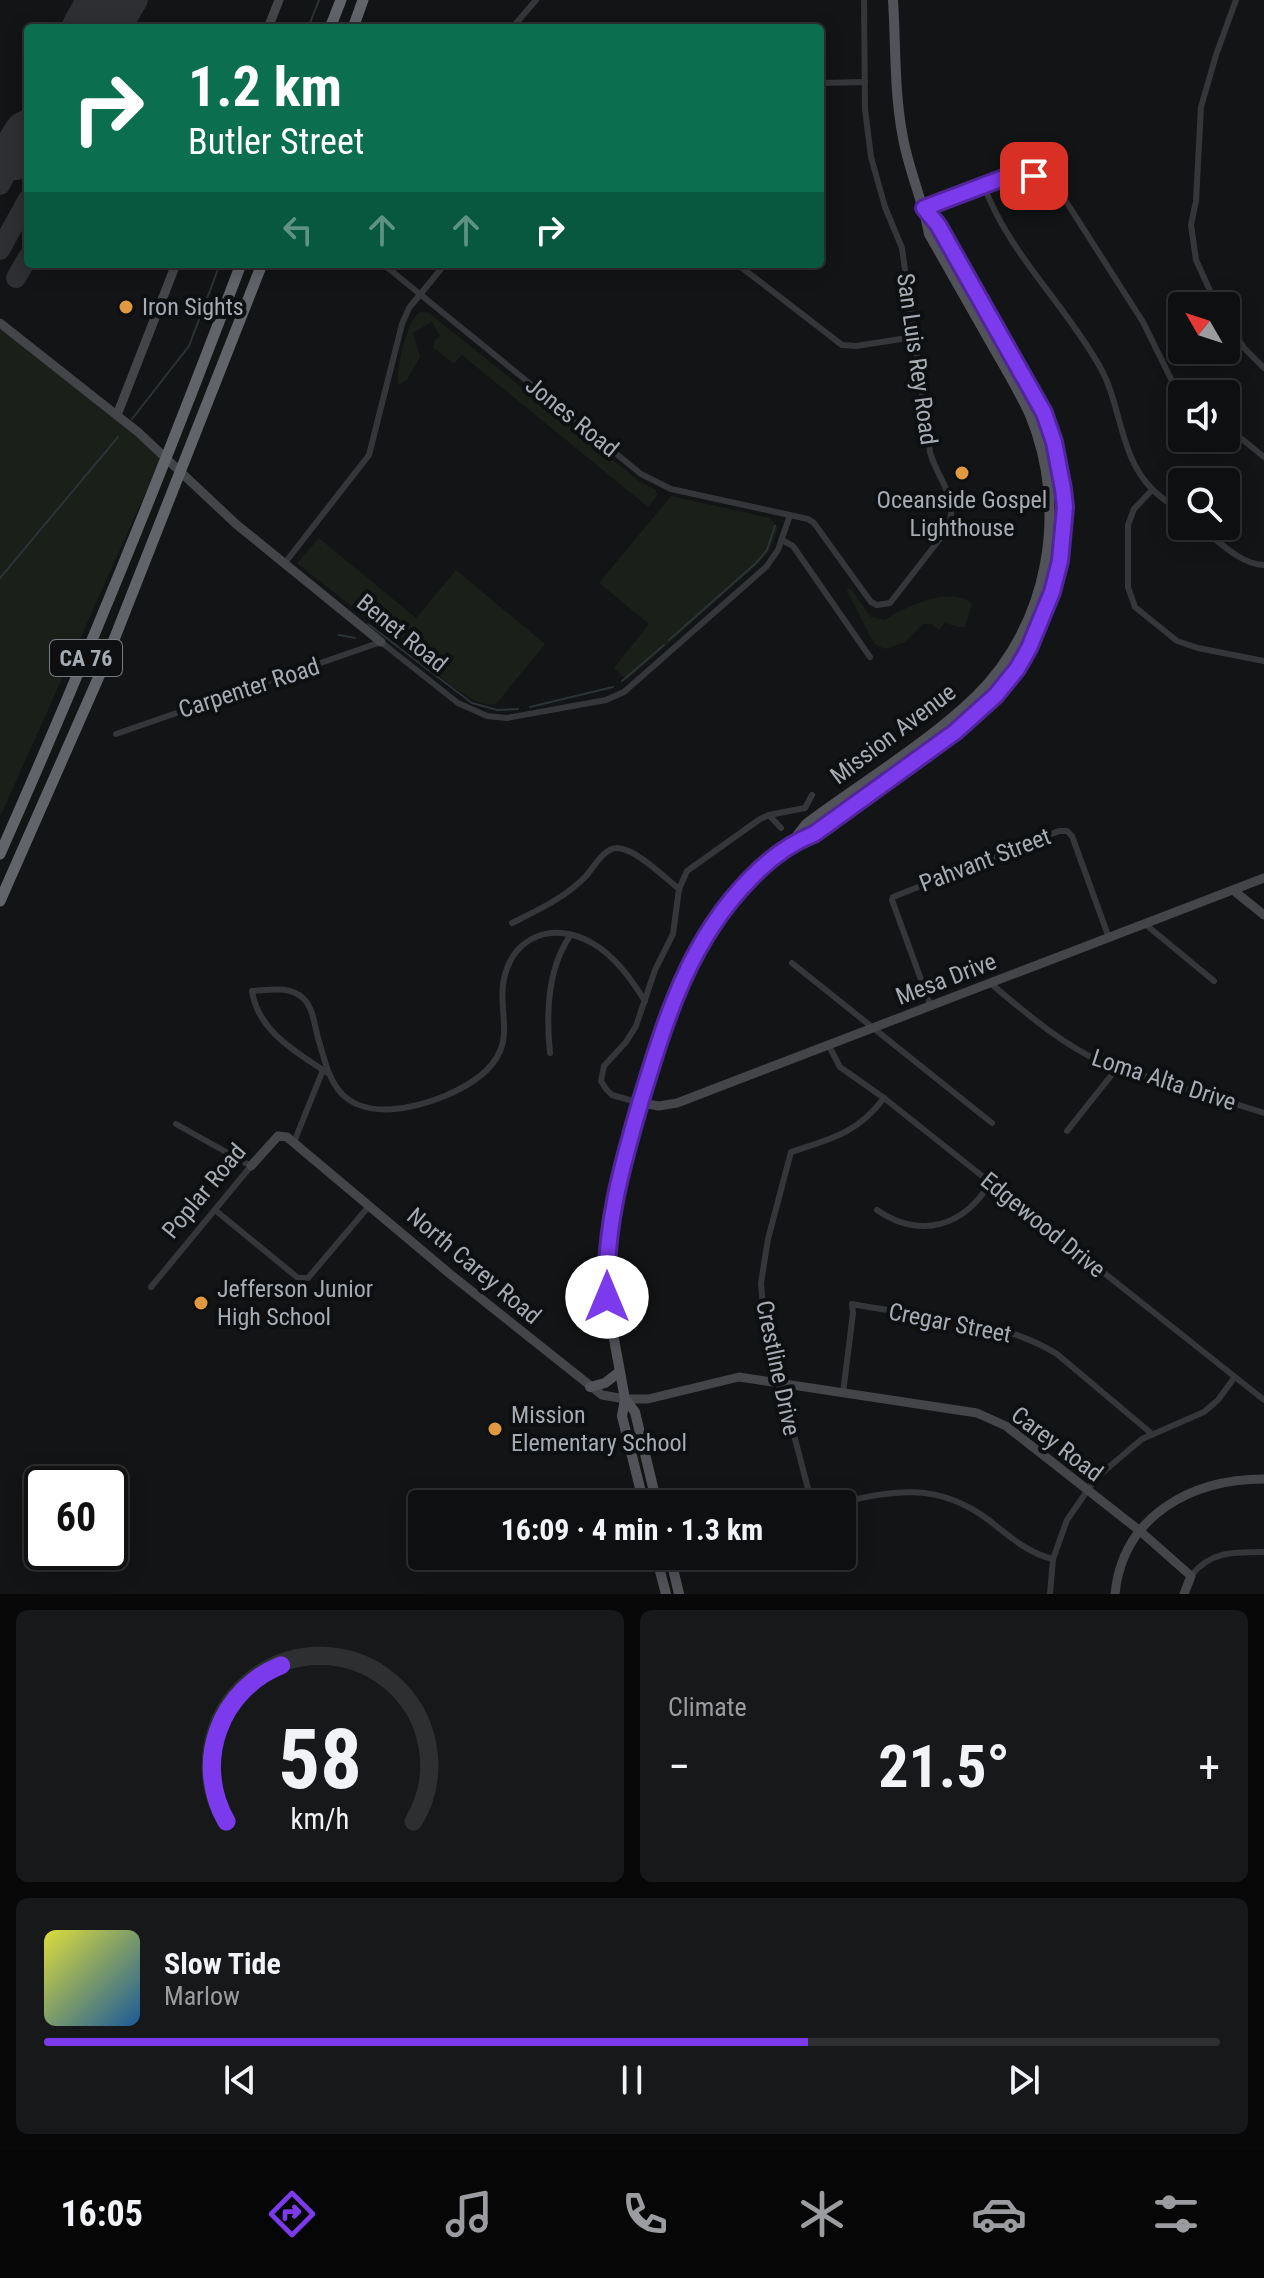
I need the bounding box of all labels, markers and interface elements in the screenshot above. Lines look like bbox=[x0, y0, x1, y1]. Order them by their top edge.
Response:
text: 1.2 km bbox=[188, 54, 342, 120]
icon: right bbox=[56, 56, 160, 160]
text: Butler Street bbox=[188, 121, 364, 163]
pin bbox=[1000, 142, 1068, 210]
icon: arrive bbox=[1012, 154, 1056, 198]
icon: left bbox=[276, 208, 320, 252]
icon: ahead bbox=[360, 208, 404, 252]
icon: ahead bbox=[444, 208, 488, 252]
icon: right bbox=[528, 208, 572, 252]
street label: San Luis Rey Road bbox=[891, 271, 943, 447]
north arrow bbox=[1168, 292, 1240, 364]
map controls bbox=[1168, 292, 1240, 540]
place label: Iron Sights bbox=[142, 293, 244, 321]
marker: Iron Sights bbox=[117, 298, 135, 316]
street label: Jones Road bbox=[520, 371, 624, 463]
button: sound bbox=[1168, 380, 1240, 452]
marker: Oceanside Gospel Lighthouse bbox=[953, 464, 971, 482]
button: search bbox=[1168, 468, 1240, 540]
place label: Oceanside Gospel Lighthouse bbox=[877, 486, 1047, 542]
street label: Benet Road bbox=[351, 588, 453, 678]
road number: CA 76 bbox=[50, 640, 122, 676]
street label: Carpenter Road bbox=[175, 652, 323, 724]
street label: Mission Avenue bbox=[825, 678, 961, 790]
street label: Pahvant Street bbox=[915, 822, 1055, 898]
street label: Mesa Drive bbox=[892, 947, 1000, 1011]
street label: Loma Alta Drive bbox=[1088, 1044, 1240, 1116]
street label: Poplar Road bbox=[156, 1138, 252, 1244]
street label: Edgewood Drive bbox=[975, 1166, 1111, 1284]
street label: North Carey Road bbox=[401, 1202, 547, 1330]
position arrow bbox=[565, 1255, 649, 1339]
place label: Jefferson Junior High School bbox=[217, 1275, 373, 1331]
marker: Jefferson Junior High School bbox=[192, 1294, 210, 1312]
street label: Cregar Street bbox=[886, 1297, 1014, 1349]
street label: Crestline Drive bbox=[750, 1298, 806, 1438]
place label: Mission Elementary School bbox=[511, 1401, 687, 1457]
street label: Carey Road bbox=[1006, 1401, 1108, 1487]
marker: Mission Elementary School bbox=[486, 1420, 504, 1438]
speed limit sign: 60 bbox=[24, 1466, 128, 1570]
text: 16:09 · 4 min · 1.3 km bbox=[501, 1512, 763, 1547]
text: Climate bbox=[668, 1692, 747, 1722]
text: 58 bbox=[278, 1711, 362, 1808]
text: 21.5° bbox=[878, 1731, 1010, 1802]
text: − bbox=[668, 1741, 690, 1793]
text: + bbox=[1198, 1741, 1220, 1793]
text: km/h bbox=[291, 1802, 349, 1836]
text: Slow Tide bbox=[164, 1946, 281, 1981]
text: Marlow bbox=[164, 1981, 240, 2011]
icon: previous bbox=[218, 2058, 262, 2102]
icon: pause bbox=[610, 2058, 654, 2102]
icon: next bbox=[1002, 2058, 1046, 2102]
icon: directions bbox=[264, 2186, 320, 2242]
icon: music bbox=[441, 2186, 497, 2242]
icon: phone bbox=[617, 2186, 673, 2242]
icon: climate bbox=[794, 2186, 850, 2242]
icon: car bbox=[971, 2186, 1027, 2242]
icon: filters bbox=[1148, 2186, 1204, 2242]
text: 16:05 bbox=[60, 2193, 143, 2235]

